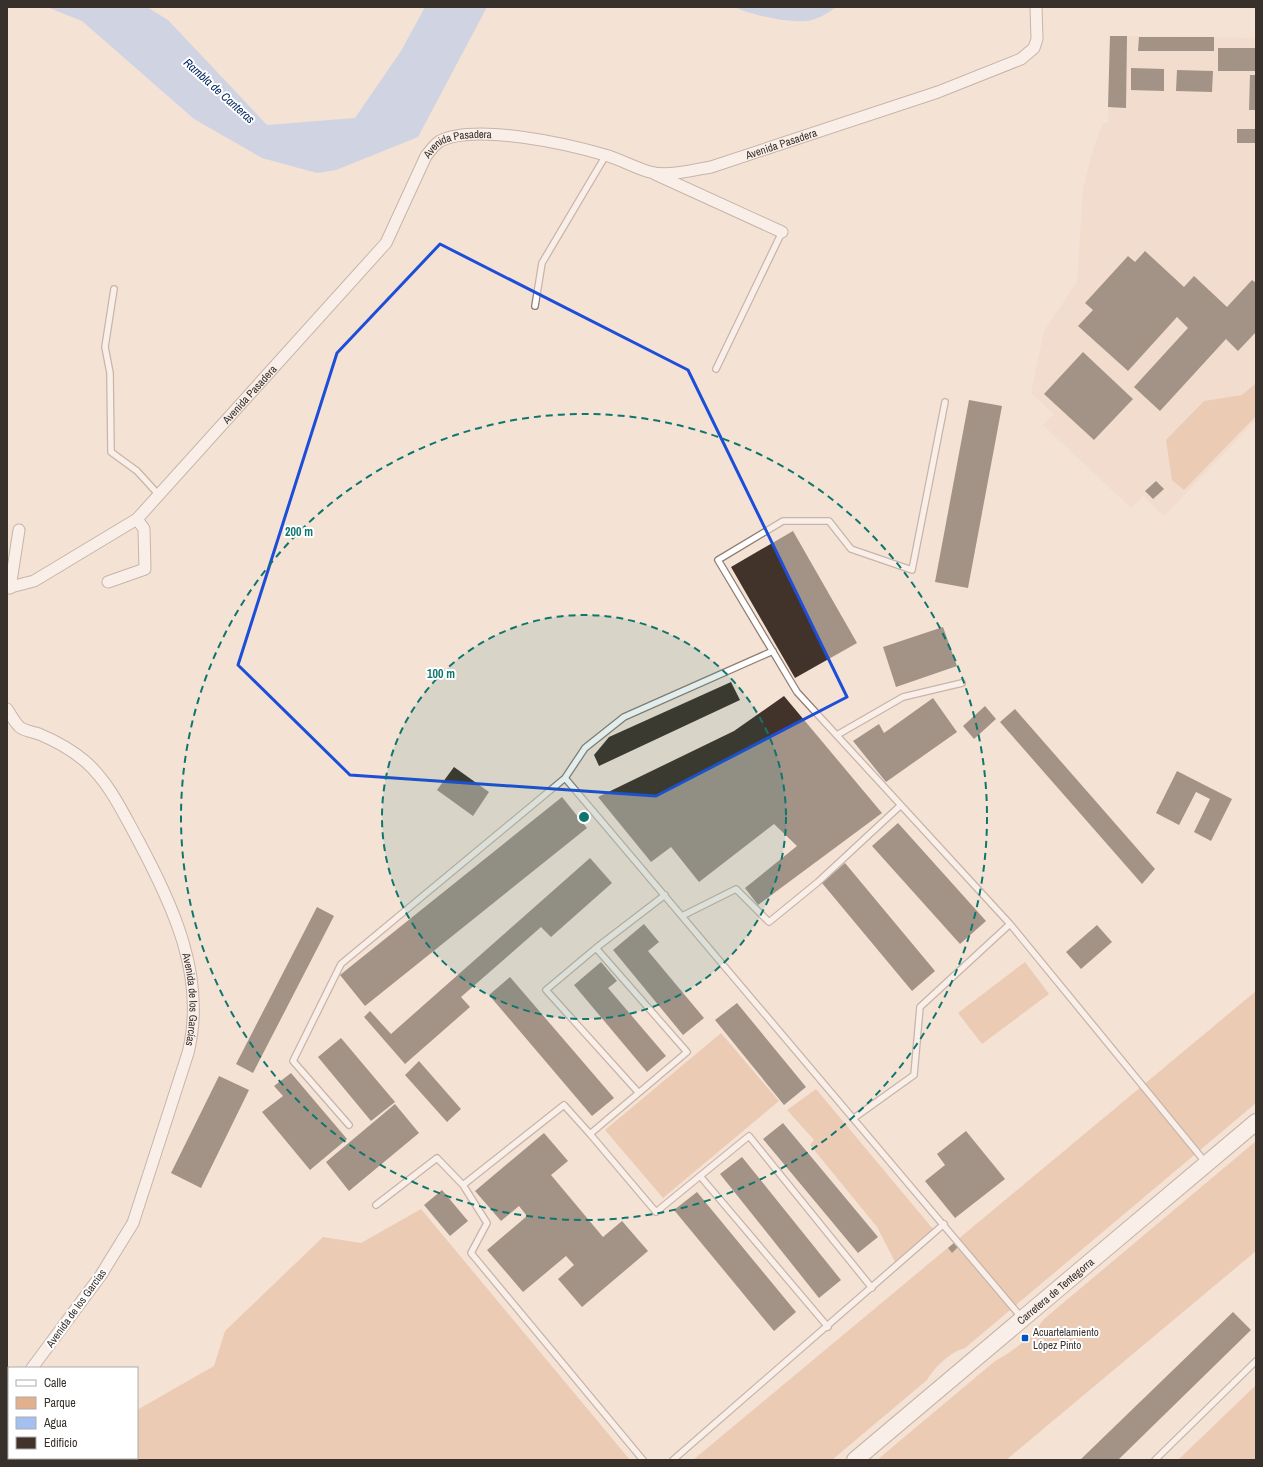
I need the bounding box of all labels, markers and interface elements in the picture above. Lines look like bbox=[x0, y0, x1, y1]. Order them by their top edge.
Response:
water label: Rambla de Canteras bbox=[180, 55, 258, 127]
street label: Avenida Pasadera bbox=[743, 125, 819, 162]
street label: Avenida Pasadera bbox=[419, 127, 492, 162]
street label: Avenida Pasadera bbox=[219, 362, 280, 427]
text: 200 m bbox=[285, 524, 313, 540]
text: 100 m bbox=[427, 666, 455, 682]
centre of rings bbox=[577, 810, 591, 824]
street label: Avenida de los Garcías bbox=[179, 950, 200, 1048]
street label: Carretera de Tentegorra bbox=[1014, 1255, 1097, 1328]
street label: Avenida de los Garcías bbox=[42, 1266, 109, 1351]
place label: Acuartelamiento López Pinto bbox=[1032, 1325, 1099, 1352]
marker: Acuartelamiento López Pinto bbox=[1020, 1333, 1030, 1343]
legend bbox=[8, 1367, 138, 1459]
text: Calle bbox=[44, 1375, 66, 1391]
text: Parque bbox=[44, 1395, 76, 1411]
text: Agua bbox=[43, 1415, 68, 1431]
text: Edificio bbox=[44, 1435, 77, 1451]

